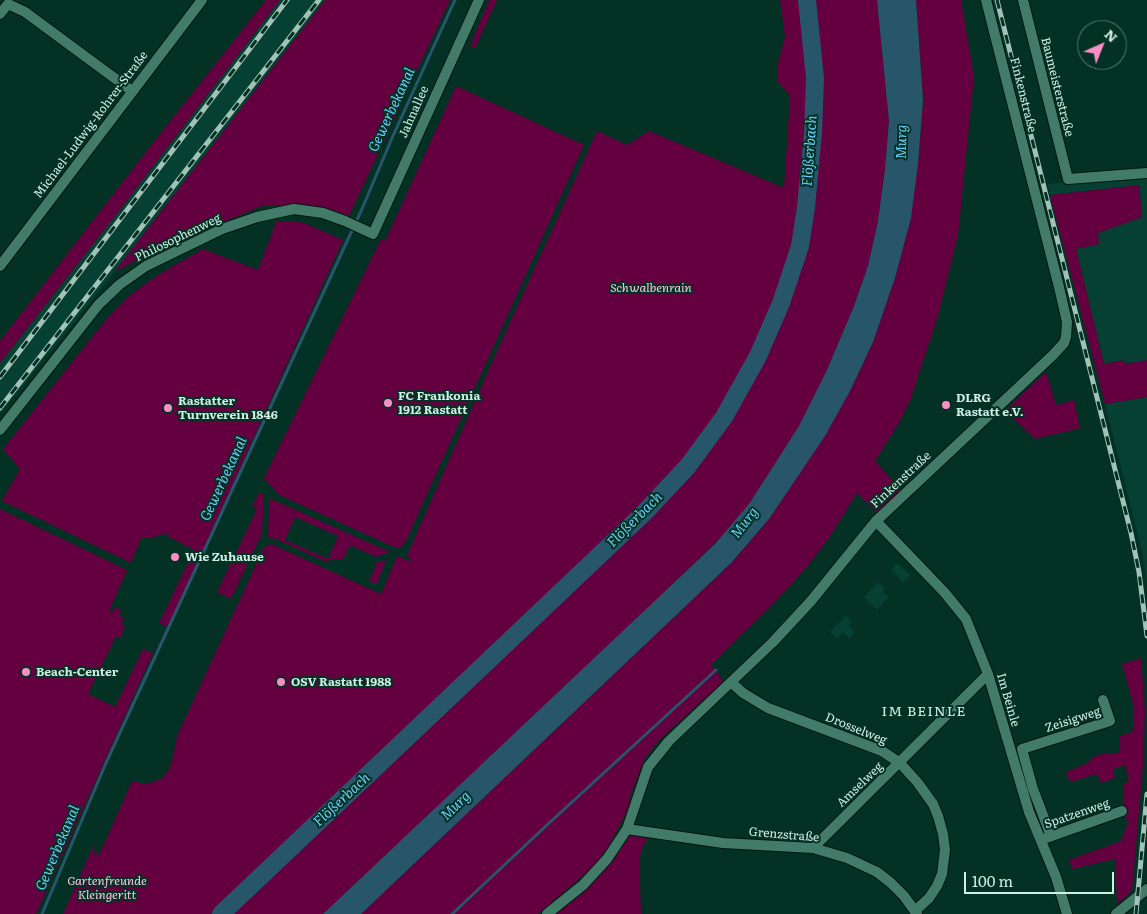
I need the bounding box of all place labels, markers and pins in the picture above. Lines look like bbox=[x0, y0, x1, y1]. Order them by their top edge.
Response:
place label: FC Frankonia 1912 Rastatt bbox=[398, 389, 480, 417]
place label: DLRG Rastatt e.V. bbox=[956, 391, 1024, 419]
place label: Rastatter Turnverein 1846 bbox=[178, 394, 278, 422]
marker: FC Frankonia 1912 Rastatt bbox=[382, 397, 394, 409]
marker: DLRG Rastatt e.V. bbox=[940, 399, 952, 411]
marker: Rastatter Turnverein 1846 bbox=[162, 402, 174, 414]
place label: Wie Zuhause bbox=[185, 550, 264, 564]
marker: Wie Zuhause bbox=[169, 551, 181, 563]
place label: Beach-Center bbox=[36, 665, 118, 679]
marker: Beach-Center bbox=[20, 666, 32, 678]
place label: OSV Rastatt 1988 bbox=[291, 675, 391, 689]
marker: OSV Rastatt 1988 bbox=[275, 676, 287, 688]

